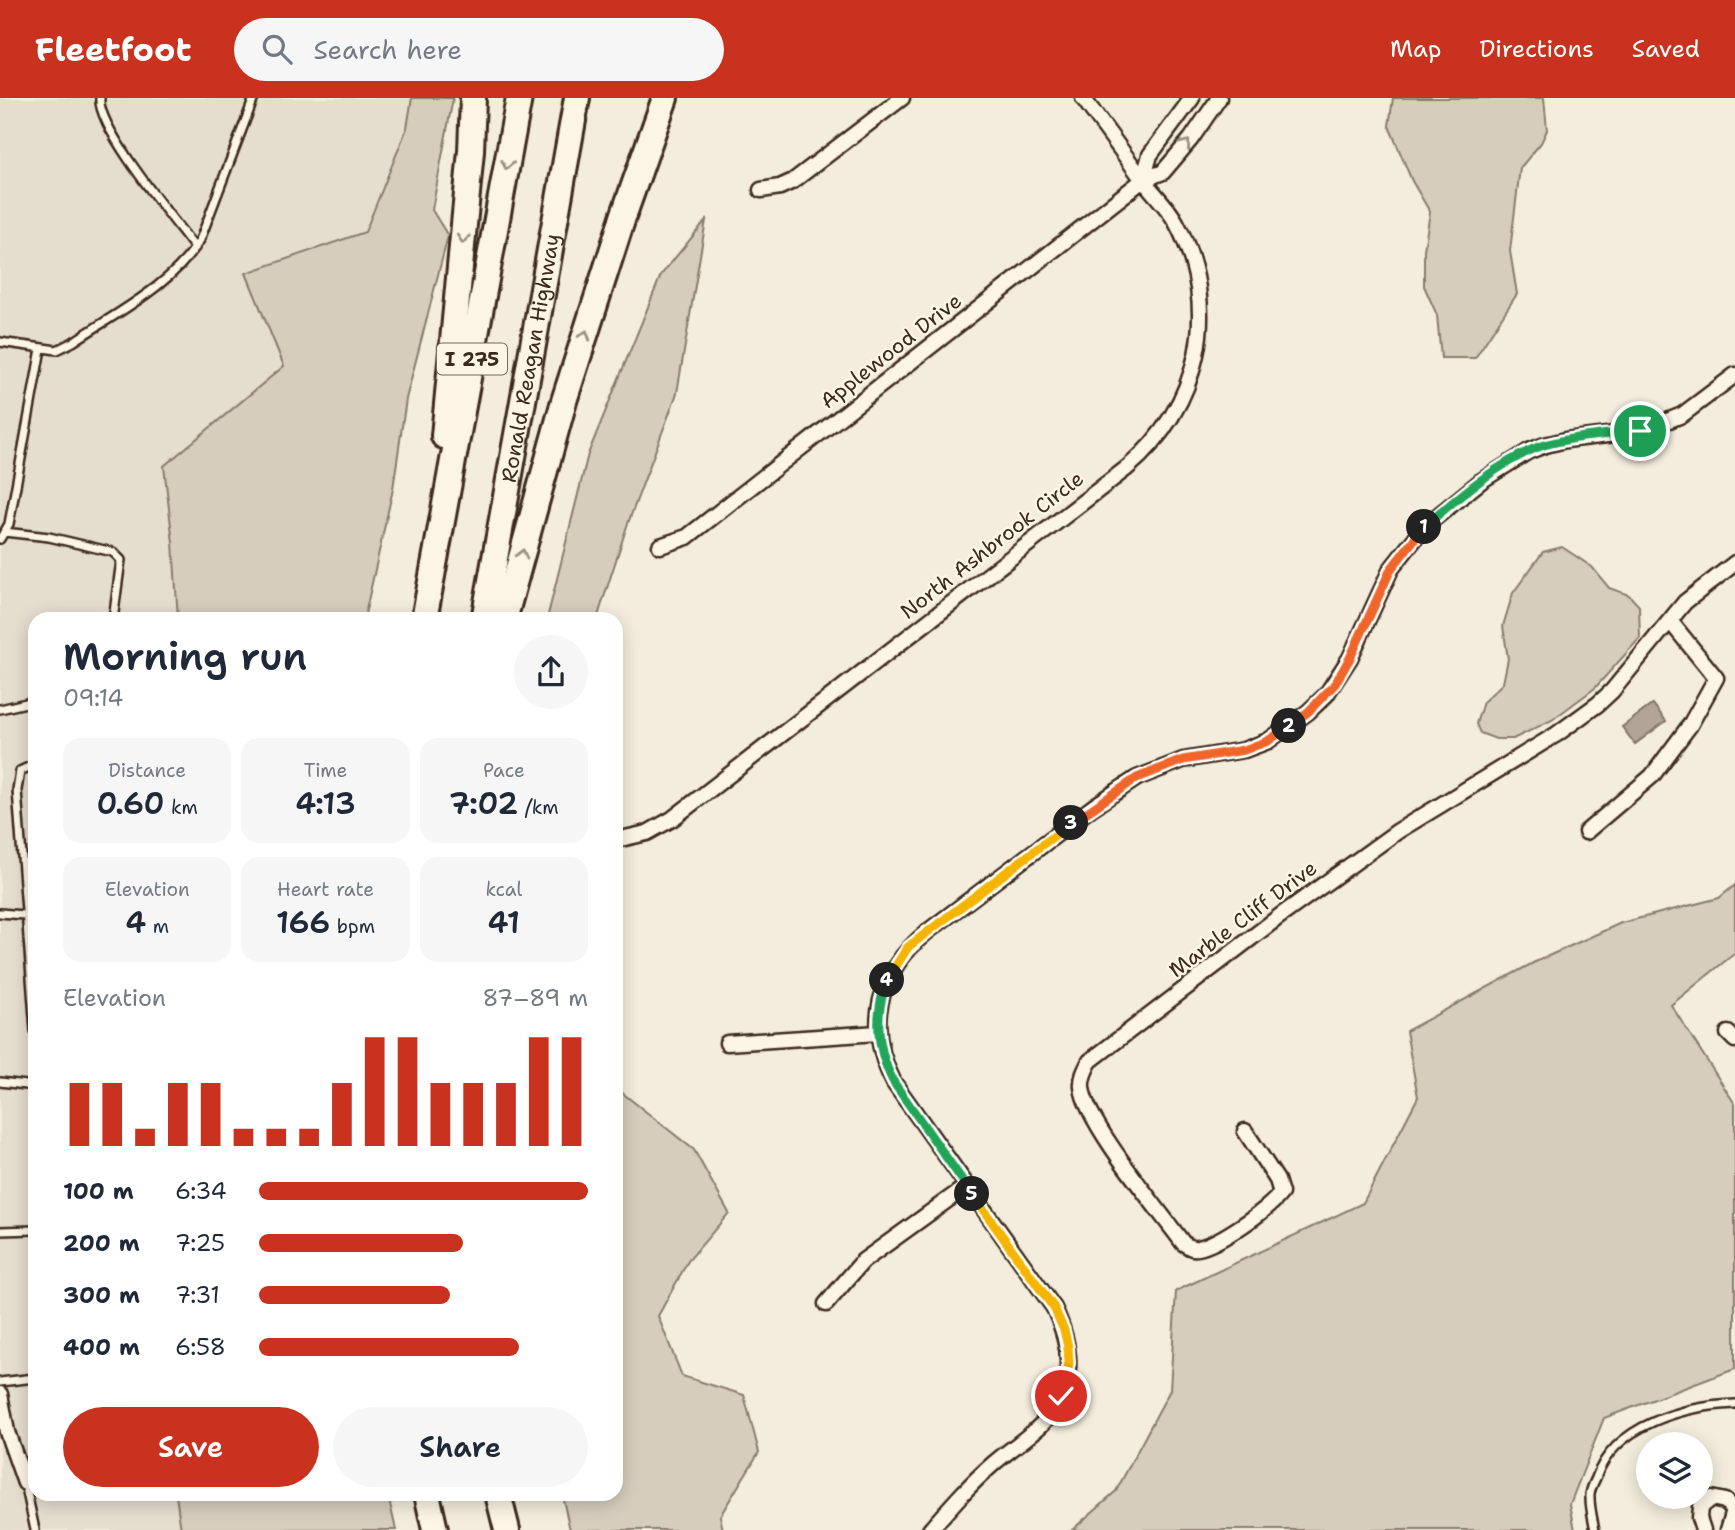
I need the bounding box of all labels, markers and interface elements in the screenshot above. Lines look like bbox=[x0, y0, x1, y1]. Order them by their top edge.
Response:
search box bbox=[234, 18, 724, 81]
text: Fleetfoot bbox=[35, 27, 192, 72]
icon: search bbox=[258, 30, 296, 68]
text: Search here bbox=[314, 32, 462, 67]
text: Map bbox=[1390, 33, 1441, 65]
text: Directions bbox=[1479, 33, 1594, 65]
text: Saved bbox=[1632, 33, 1700, 65]
one-way arrow bbox=[1178, 140, 1190, 153]
one-way arrow bbox=[500, 159, 515, 171]
street label: Ronald Reagan Highway bbox=[495, 232, 567, 485]
one-way arrow bbox=[456, 234, 471, 245]
street label: Applewood Drive bbox=[815, 287, 967, 415]
one-way arrow bbox=[577, 329, 591, 342]
road number: I 275 bbox=[437, 344, 507, 374]
pin bbox=[1610, 401, 1670, 461]
icon: arrive bbox=[1621, 412, 1659, 450]
street label: North Ashbrook Circle bbox=[894, 465, 1090, 625]
pin: 1 bbox=[1406, 510, 1442, 544]
text: 1 bbox=[1419, 514, 1428, 539]
one-way arrow bbox=[514, 548, 529, 560]
text: Morning run bbox=[63, 631, 307, 682]
button: share bbox=[514, 635, 588, 709]
text: 09:14 bbox=[63, 683, 123, 713]
pin: 2 bbox=[1272, 708, 1306, 744]
text: 2 bbox=[1282, 713, 1295, 738]
text: Distance bbox=[108, 758, 186, 783]
text: Time bbox=[304, 758, 347, 783]
text: Pace bbox=[483, 758, 525, 783]
text: 0.60 bbox=[96, 783, 165, 824]
text: 4:13 bbox=[295, 783, 356, 824]
text: 7:02 bbox=[449, 783, 518, 824]
text: km bbox=[165, 795, 198, 820]
text: /km bbox=[518, 795, 559, 820]
pin: 3 bbox=[1054, 806, 1088, 840]
text: 3 bbox=[1064, 810, 1077, 835]
street label: Marble Cliff Drive bbox=[1163, 854, 1323, 984]
text: Elevation bbox=[105, 877, 190, 902]
text: Heart rate bbox=[277, 877, 374, 902]
text: kcal bbox=[485, 877, 522, 902]
text: 4 bbox=[125, 902, 146, 943]
text: 166 bbox=[276, 902, 330, 943]
text: 41 bbox=[488, 902, 520, 943]
text: m bbox=[146, 914, 169, 939]
text: bpm bbox=[330, 914, 375, 939]
pin: 4 bbox=[870, 962, 904, 998]
text: 4 bbox=[880, 967, 893, 992]
text: Elevation bbox=[63, 983, 166, 1013]
text: 87–89 m bbox=[482, 983, 588, 1013]
text: 100 m bbox=[63, 1176, 134, 1206]
text: 6:34 bbox=[175, 1176, 227, 1206]
pin: 5 bbox=[954, 1176, 990, 1212]
text: 5 bbox=[966, 1181, 977, 1206]
text: 200 m bbox=[63, 1228, 140, 1258]
text: 7:25 bbox=[175, 1228, 225, 1258]
text: 300 m bbox=[63, 1280, 140, 1310]
text: 7:31 bbox=[175, 1280, 220, 1310]
text: 400 m bbox=[63, 1332, 140, 1362]
text: 6:58 bbox=[175, 1332, 226, 1362]
pin bbox=[1031, 1366, 1091, 1426]
icon: check bbox=[1042, 1377, 1080, 1415]
button: Save bbox=[63, 1407, 319, 1487]
button: Share bbox=[333, 1407, 588, 1487]
map controls bbox=[1636, 1432, 1713, 1509]
button: layers bbox=[1636, 1432, 1713, 1509]

